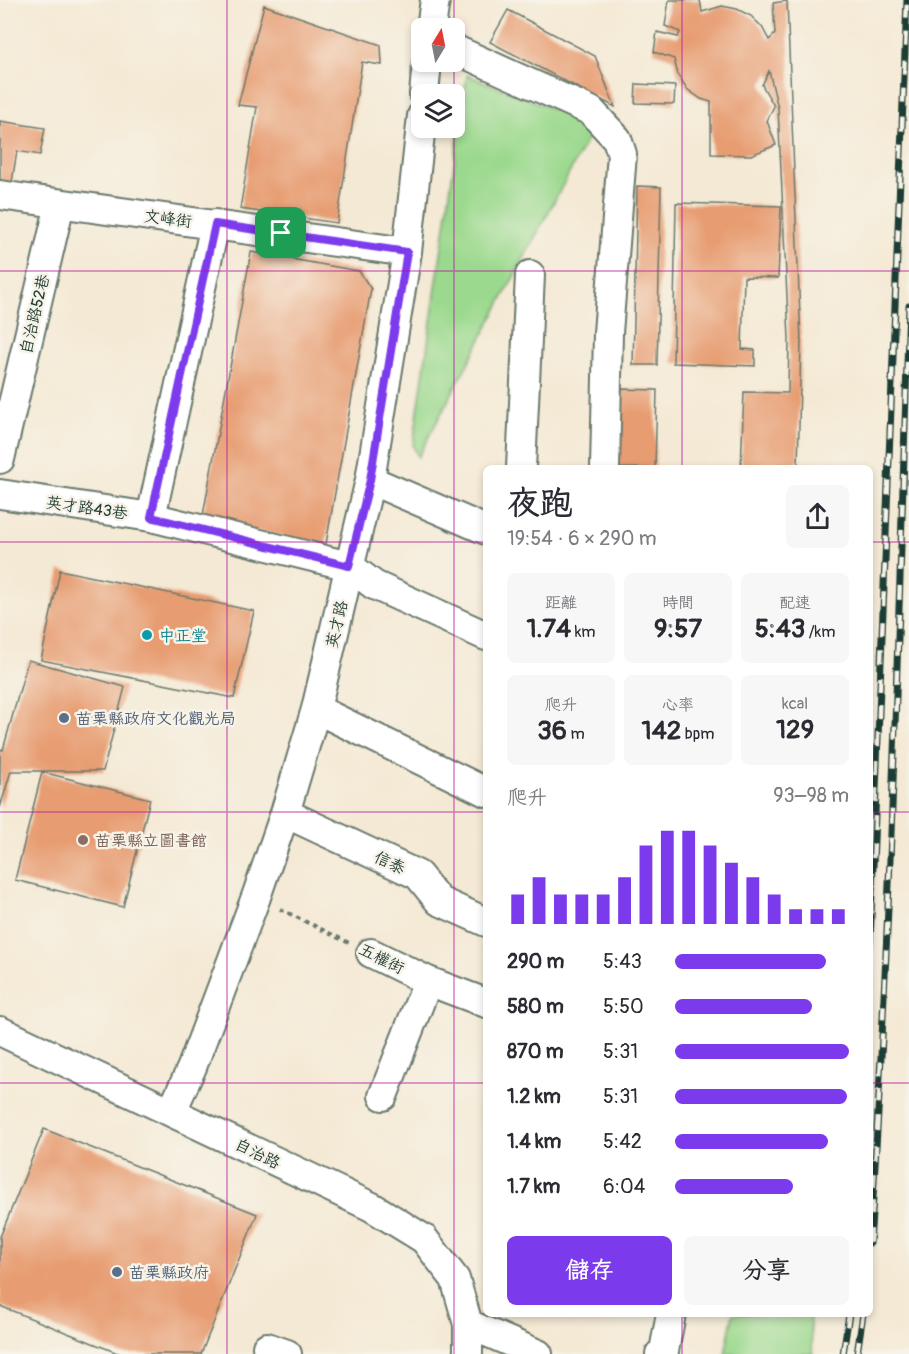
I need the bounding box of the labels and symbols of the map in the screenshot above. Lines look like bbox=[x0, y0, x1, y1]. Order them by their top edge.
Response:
north arrow bbox=[411, 18, 465, 72]
street label: 文峰街 bbox=[143, 206, 193, 232]
pin bbox=[255, 207, 306, 258]
street label: 自治路52巷 bbox=[16, 272, 54, 356]
street label: 英才路43巷 bbox=[45, 492, 129, 524]
street label: 英才路 bbox=[322, 599, 352, 650]
place label: 中正堂 bbox=[159, 626, 207, 646]
marker: 中正堂 bbox=[140, 628, 154, 642]
place label: 苗栗縣政府文化觀光局 bbox=[76, 709, 236, 729]
marker: 苗栗縣政府文化觀光局 bbox=[57, 711, 71, 725]
place label: 苗栗縣立圖書館 bbox=[95, 831, 207, 851]
marker: 苗栗縣立圖書館 bbox=[76, 833, 90, 847]
street label: 信泰 bbox=[371, 847, 409, 879]
street label: 五權街 bbox=[356, 939, 408, 978]
street label: 自治路 bbox=[232, 1134, 284, 1173]
place label: 苗栗縣政府 bbox=[129, 1263, 209, 1283]
marker: 苗栗縣政府 bbox=[110, 1265, 124, 1279]

